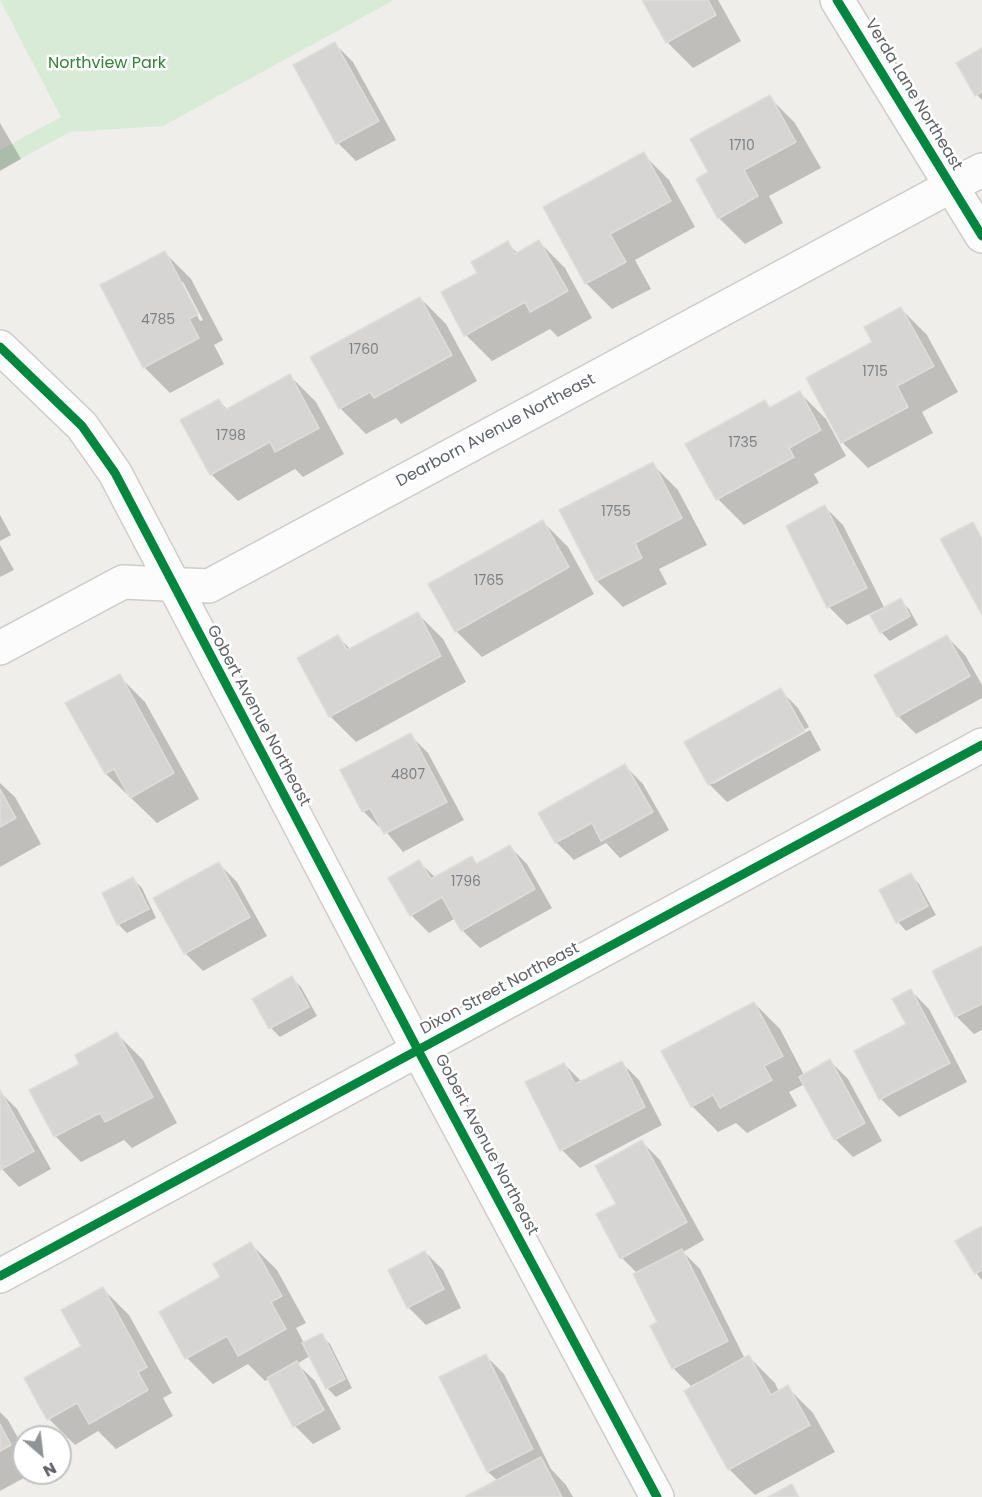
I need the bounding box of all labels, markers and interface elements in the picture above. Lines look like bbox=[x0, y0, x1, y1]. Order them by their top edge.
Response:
street label: Verda Lane Northeast bbox=[860, 16, 966, 174]
park label: Northview Park bbox=[48, 54, 166, 74]
house number: 1710 bbox=[729, 138, 755, 154]
house number: 4785 bbox=[141, 312, 175, 328]
house number: 1760 bbox=[349, 342, 379, 358]
house number: 1715 bbox=[862, 364, 888, 380]
street label: Dearborn Avenue Northeast bbox=[393, 370, 599, 492]
house number: 1798 bbox=[216, 428, 246, 444]
house number: 1735 bbox=[728, 435, 758, 451]
house number: 1755 bbox=[601, 504, 631, 520]
house number: 1765 bbox=[474, 573, 504, 589]
street label: Gobert Avenue Northeast bbox=[202, 622, 314, 810]
house number: 4807 bbox=[391, 767, 425, 783]
house number: 1796 bbox=[451, 874, 481, 890]
street label: Dixon Street Northeast bbox=[417, 939, 583, 1039]
street label: Gobert Avenue Northeast bbox=[430, 1051, 542, 1239]
north arrow bbox=[12, 1425, 72, 1485]
text: N bbox=[39, 1457, 60, 1483]

